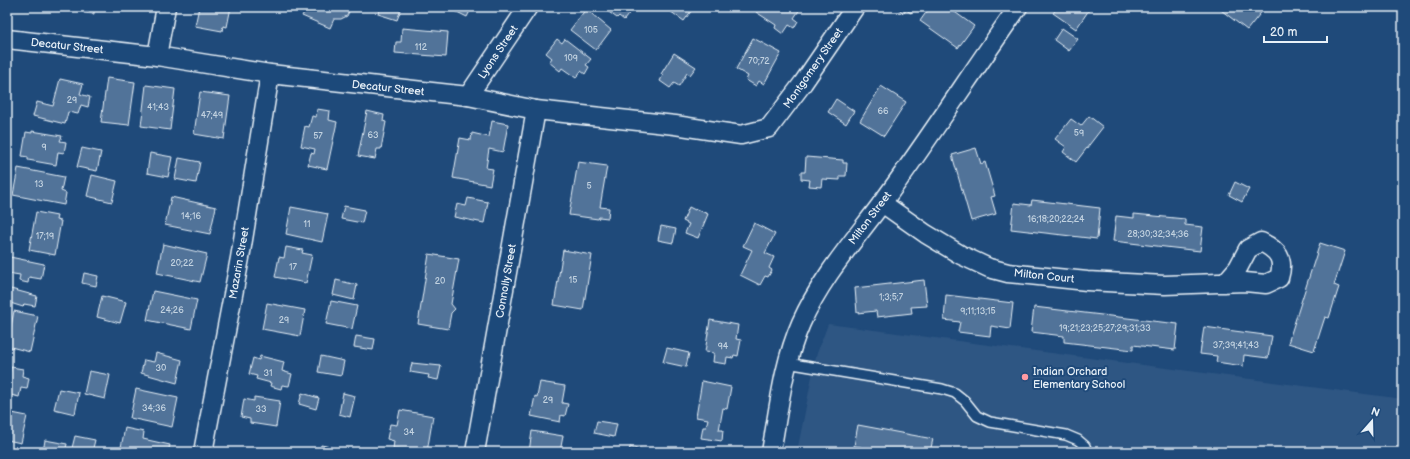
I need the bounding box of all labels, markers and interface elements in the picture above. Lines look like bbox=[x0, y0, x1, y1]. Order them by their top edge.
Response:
scale bar bbox=[1264, 18, 1327, 44]
street label: Lyons Street bbox=[475, 22, 521, 81]
house number: 105 bbox=[584, 25, 598, 36]
street label: Montgomery Street bbox=[780, 25, 846, 111]
text: 20 m bbox=[1270, 25, 1297, 40]
street label: Decatur Street bbox=[30, 36, 105, 56]
house number: 112 bbox=[415, 42, 428, 53]
house number: 109 bbox=[564, 53, 578, 64]
house number: 70;72 bbox=[748, 56, 770, 67]
street label: Decatur Street bbox=[351, 78, 426, 98]
house number: 29 bbox=[67, 95, 77, 106]
house number: 41;43 bbox=[147, 102, 169, 113]
house number: 66 bbox=[878, 106, 889, 117]
house number: 47;49 bbox=[201, 110, 223, 121]
house number: 59 bbox=[1074, 128, 1084, 139]
house number: 63 bbox=[367, 130, 379, 141]
house number: 57 bbox=[313, 131, 323, 142]
house number: 9 bbox=[41, 142, 47, 153]
house number: 13 bbox=[34, 179, 44, 190]
house number: 5 bbox=[586, 181, 592, 192]
street label: Milton Street bbox=[846, 188, 895, 247]
house number: 14;16 bbox=[181, 211, 201, 222]
house number: 16;18;20;22;24 bbox=[1027, 214, 1085, 225]
house number: 11 bbox=[304, 219, 310, 230]
street label: Mazarin Street bbox=[226, 225, 252, 300]
house number: 28;30;32;34;36 bbox=[1127, 229, 1189, 240]
house number: 17;19 bbox=[36, 231, 54, 242]
street label: Connolly Street bbox=[493, 242, 519, 319]
house number: 20;22 bbox=[170, 258, 194, 269]
house number: 17 bbox=[289, 262, 298, 273]
street label: Milton Court bbox=[1013, 266, 1075, 286]
house number: 15 bbox=[569, 275, 577, 286]
house number: 20 bbox=[435, 276, 445, 287]
house number: 1;3;5;7 bbox=[879, 292, 904, 303]
house number: 24;26 bbox=[160, 305, 184, 316]
house number: 9;11;13;15 bbox=[960, 306, 996, 317]
house number: 29 bbox=[279, 315, 289, 326]
house number: 19;21;23;25;27;29;31;33 bbox=[1059, 323, 1151, 334]
house number: 37;39;41;43 bbox=[1213, 340, 1260, 351]
house number: 94 bbox=[718, 341, 729, 352]
house number: 30 bbox=[156, 363, 166, 374]
place label: Indian Orchard Elementary School bbox=[1033, 365, 1125, 391]
house number: 31 bbox=[263, 368, 273, 379]
marker: Indian Orchard Elementary School bbox=[1020, 372, 1030, 382]
house number: 29 bbox=[543, 395, 553, 406]
north arrow bbox=[1352, 401, 1392, 441]
house number: 34;36 bbox=[142, 403, 166, 414]
house number: 33 bbox=[255, 404, 267, 415]
text: N bbox=[1369, 405, 1381, 420]
house number: 34 bbox=[403, 427, 415, 438]

